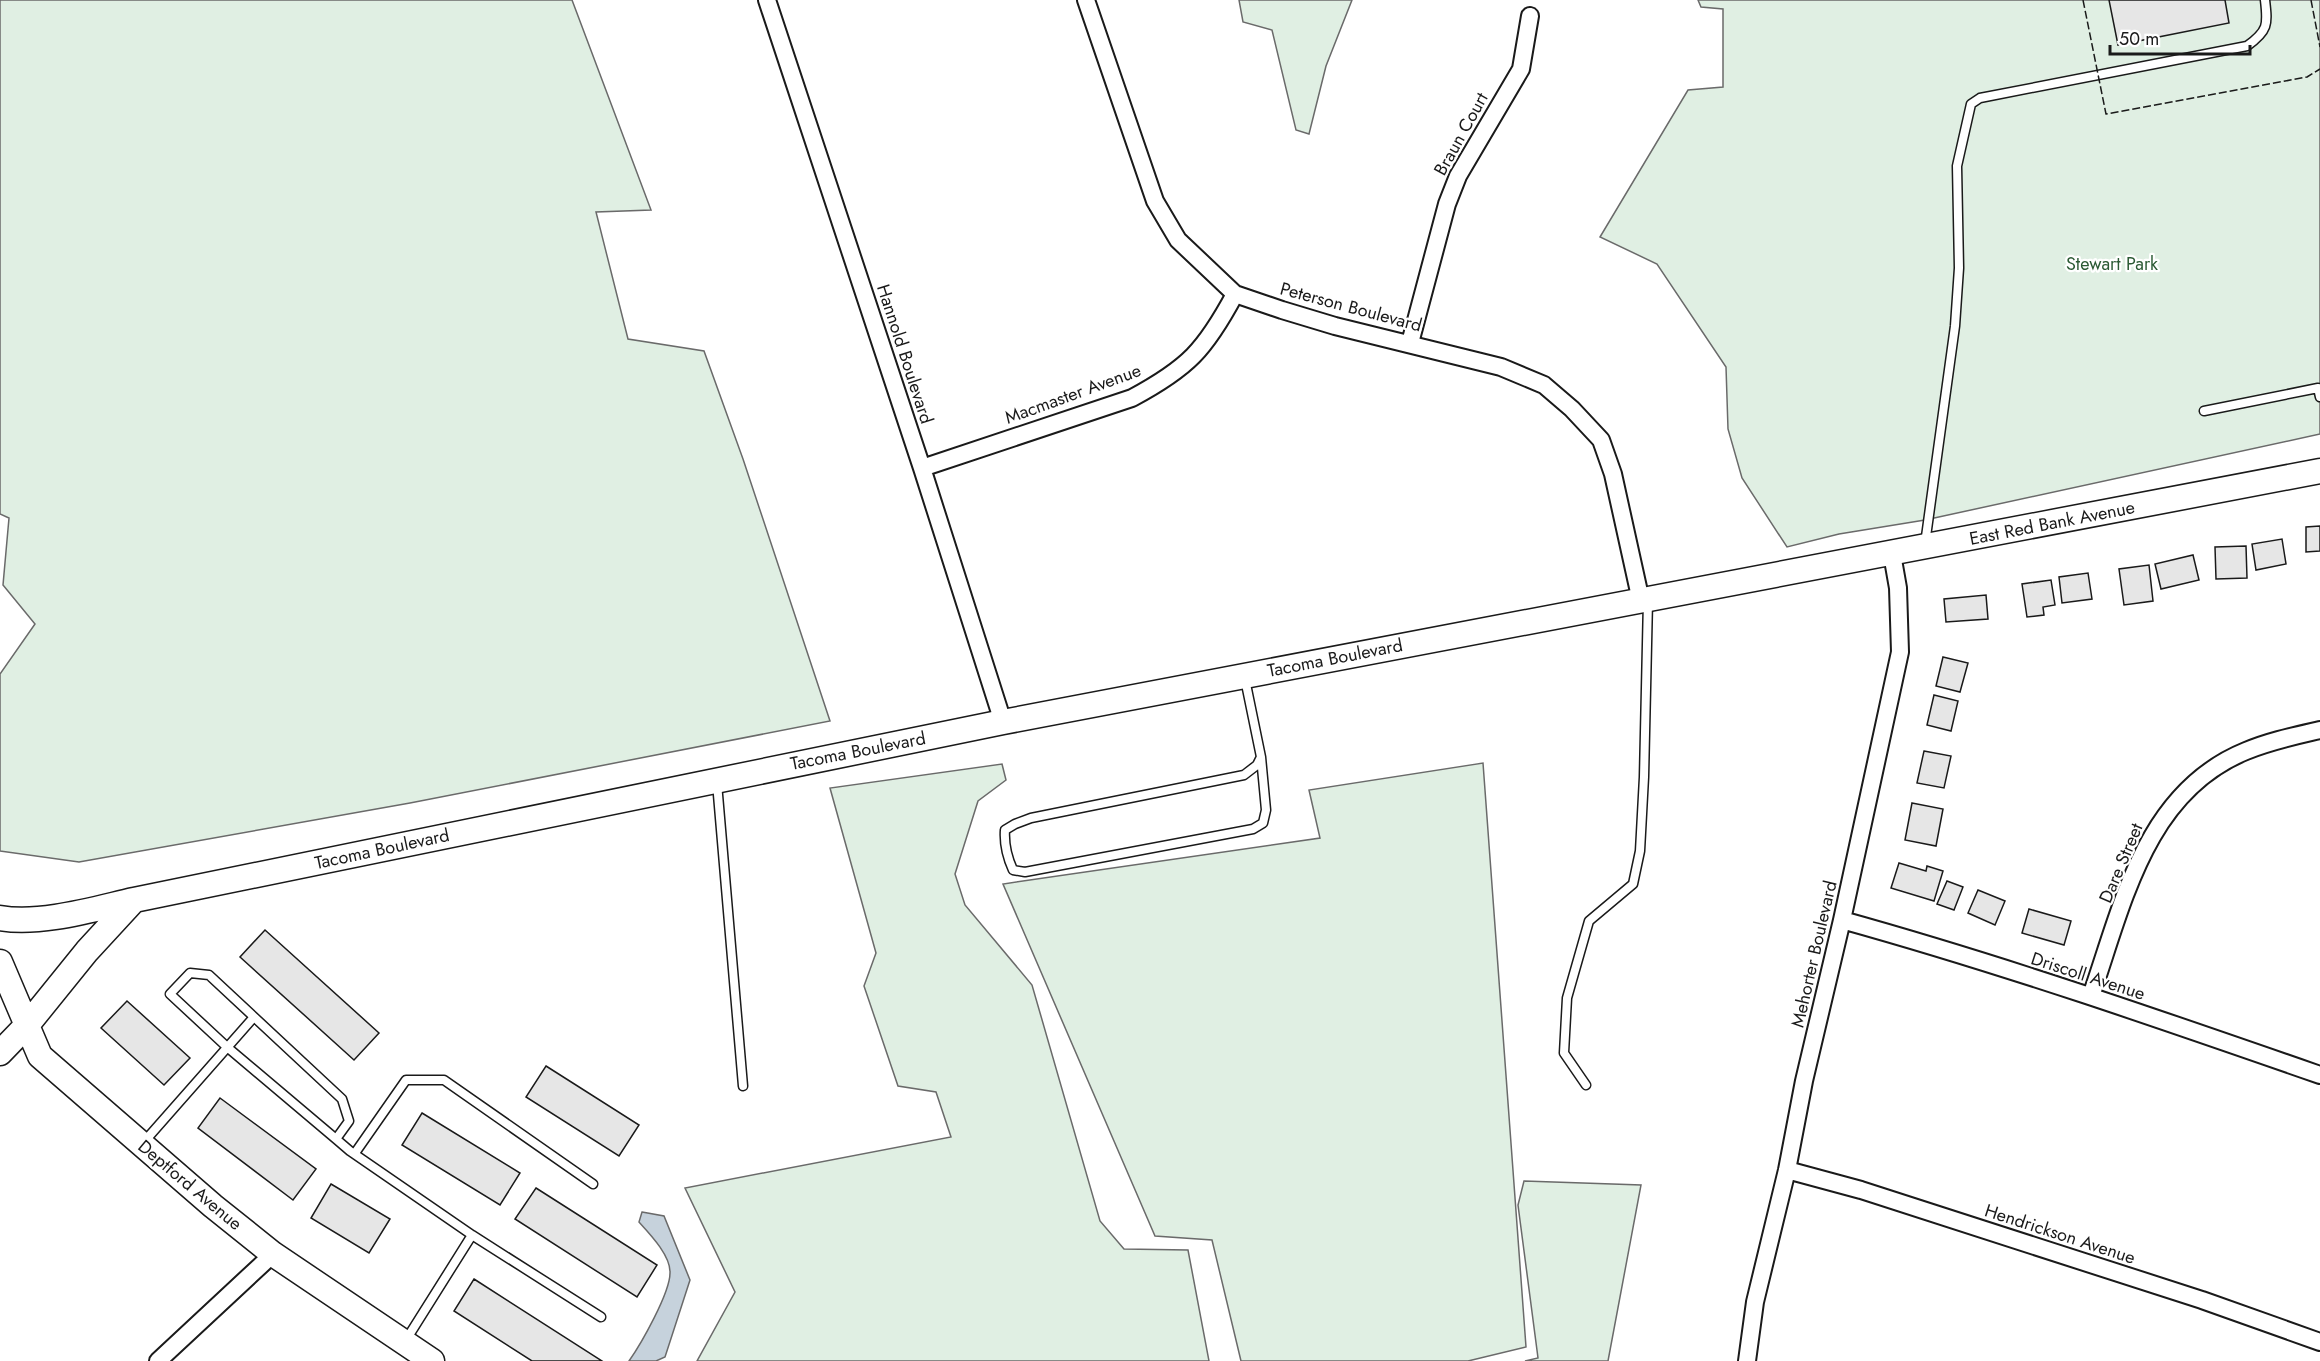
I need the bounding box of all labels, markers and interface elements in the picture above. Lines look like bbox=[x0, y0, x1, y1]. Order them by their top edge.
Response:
scale bar bbox=[2110, 18, 2250, 56]
text: 50 m bbox=[2119, 26, 2159, 52]
street label: Braun Court bbox=[1428, 87, 1495, 180]
park label: Stewart Park bbox=[2066, 251, 2158, 277]
street label: Peterson Boulevard bbox=[1277, 276, 1425, 338]
street label: Hannold Boulevard bbox=[870, 281, 940, 427]
street label: Macmaster Avenue bbox=[1001, 357, 1145, 431]
street label: East Red Bank Avenue bbox=[1967, 494, 2137, 552]
street label: Tacoma Boulevard bbox=[1265, 632, 1405, 684]
street label: Tacoma Boulevard bbox=[788, 725, 928, 777]
street label: Dare Street bbox=[2093, 818, 2150, 907]
street label: Tacoma Boulevard bbox=[312, 822, 452, 876]
street label: Mehorter Boulevard bbox=[1784, 878, 1844, 1030]
street label: Driscoll Avenue bbox=[2028, 945, 2148, 1007]
street label: Deptford Avenue bbox=[132, 1134, 248, 1236]
street label: Hendrickson Avenue bbox=[1981, 1197, 2139, 1271]

